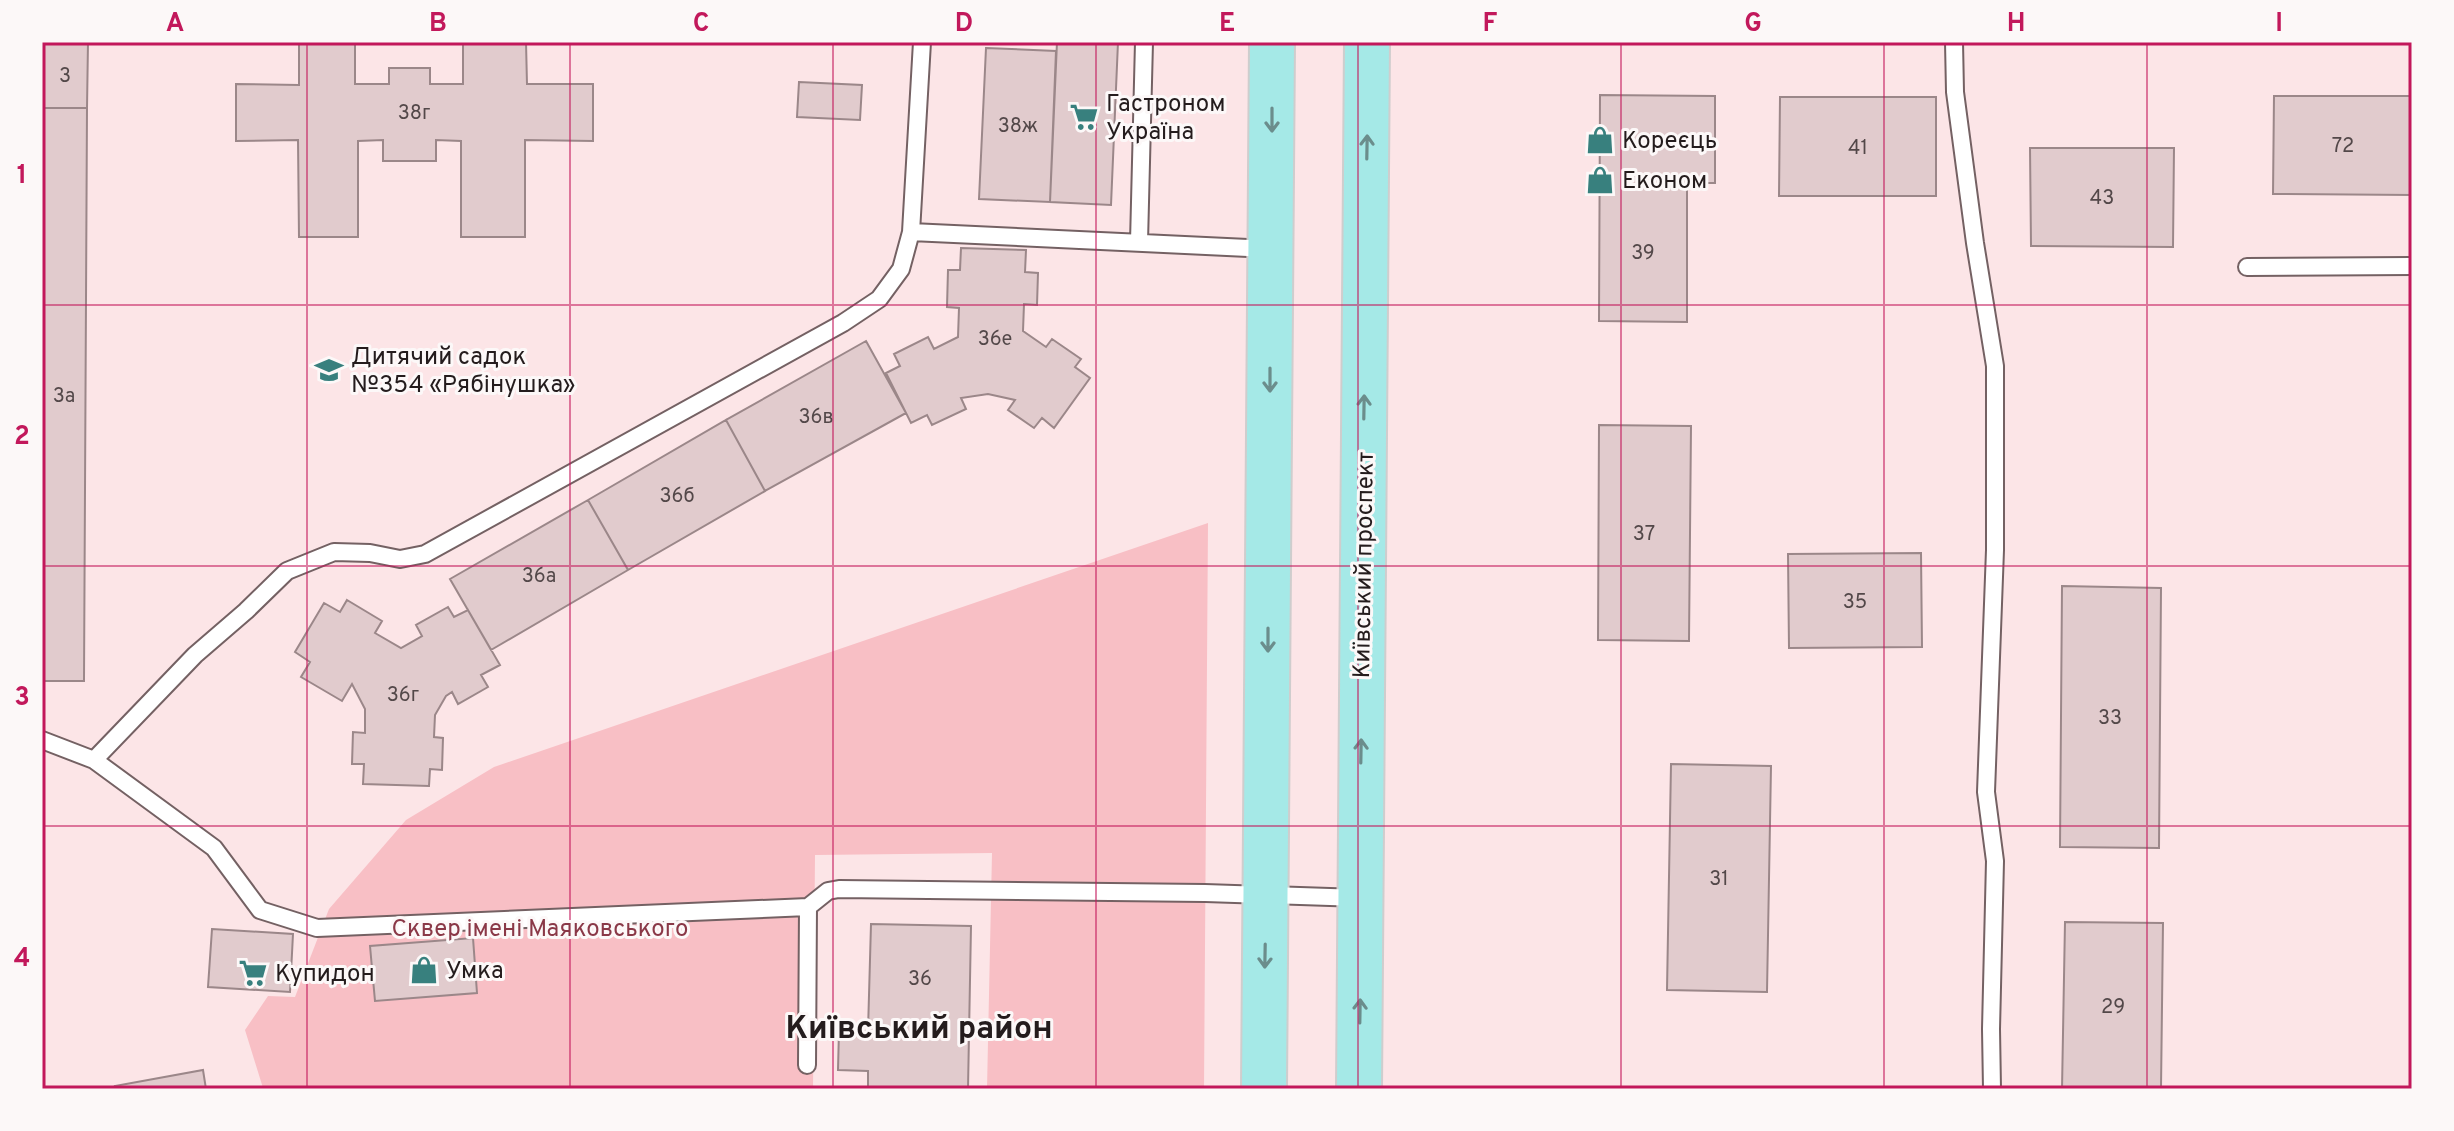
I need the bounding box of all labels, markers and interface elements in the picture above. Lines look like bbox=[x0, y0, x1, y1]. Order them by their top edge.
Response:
text: A bbox=[166, 8, 184, 41]
text: B bbox=[429, 8, 447, 41]
text: C bbox=[693, 8, 709, 41]
text: D bbox=[955, 8, 973, 41]
text: E bbox=[1219, 8, 1235, 41]
text: F bbox=[1483, 8, 1498, 41]
text: G bbox=[1744, 8, 1762, 41]
text: H bbox=[2007, 8, 2025, 41]
text: I bbox=[2275, 8, 2283, 41]
house number: 3 bbox=[59, 64, 71, 90]
place label: Гастроном Україна bbox=[1106, 90, 1226, 148]
house number: 38г bbox=[398, 101, 430, 127]
supermarket icon: Гастроном Україна bbox=[1069, 102, 1099, 132]
one-way arrow bbox=[1264, 106, 1280, 133]
house number: 38ж bbox=[998, 114, 1038, 140]
shop icon: Кореєць bbox=[1585, 125, 1615, 155]
place label: Кореєць bbox=[1622, 127, 1717, 157]
one-way arrow bbox=[1359, 134, 1374, 161]
house number: 72 bbox=[2332, 134, 2354, 160]
house number: 41 bbox=[1848, 136, 1868, 162]
text: 1 bbox=[17, 160, 27, 193]
shop icon: Економ bbox=[1585, 165, 1615, 195]
place label: Економ bbox=[1622, 167, 1707, 197]
house number: 43 bbox=[2090, 186, 2114, 212]
house number: 39 bbox=[1631, 241, 1655, 267]
house number: 36е bbox=[978, 327, 1012, 353]
place label: Дитячий садок №354 «Рябінушка» bbox=[351, 343, 575, 401]
school or university icon: Дитячий садок №354 «Рябінушка» bbox=[314, 355, 344, 385]
one-way arrow bbox=[1262, 366, 1278, 393]
house number: 3а bbox=[53, 384, 75, 410]
one-way arrow bbox=[1356, 394, 1372, 421]
house number: 36в bbox=[798, 405, 834, 431]
text: 2 bbox=[14, 421, 30, 454]
street label: Київський проспект bbox=[1348, 451, 1382, 679]
house number: 36б bbox=[659, 484, 695, 510]
house number: 37 bbox=[1633, 522, 1655, 548]
house number: 36а bbox=[522, 564, 556, 590]
house number: 35 bbox=[1843, 590, 1867, 616]
one-way arrow bbox=[1260, 626, 1276, 653]
text: 3 bbox=[14, 682, 30, 715]
house number: 36г bbox=[387, 683, 419, 709]
house number: 33 bbox=[2098, 706, 2122, 732]
one-way arrow bbox=[1353, 738, 1369, 765]
house number: 31 bbox=[1709, 867, 1729, 893]
park label: Сквер імені Маяковського bbox=[392, 915, 688, 945]
one-way arrow bbox=[1257, 942, 1273, 969]
text: 4 bbox=[14, 943, 30, 976]
shop icon: Умка bbox=[409, 955, 439, 985]
place label: Умка bbox=[446, 957, 504, 987]
supermarket icon: Купидон bbox=[238, 958, 268, 988]
place label: Купидон bbox=[275, 960, 375, 990]
house number: 36 bbox=[908, 967, 932, 993]
house number: 29 bbox=[2101, 995, 2125, 1021]
one-way arrow bbox=[1352, 998, 1368, 1025]
district label: Київський район bbox=[785, 1010, 1053, 1050]

